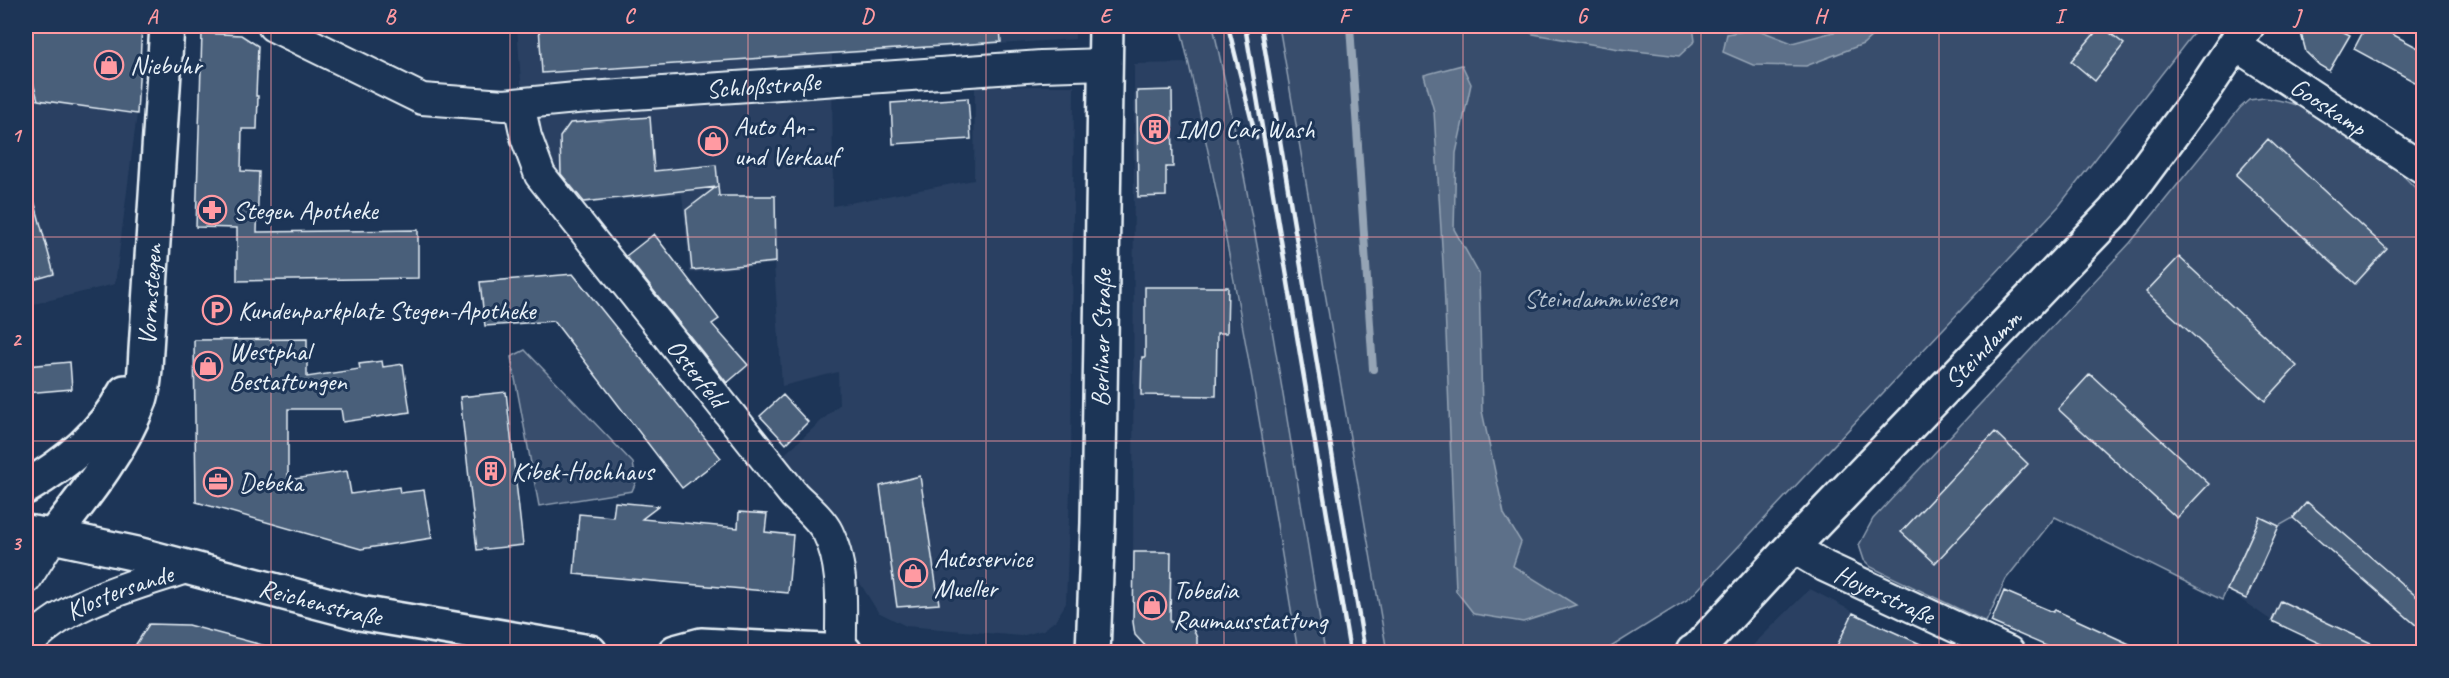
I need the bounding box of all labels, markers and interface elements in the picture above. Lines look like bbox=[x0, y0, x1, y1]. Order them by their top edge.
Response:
text: A bbox=[147, 4, 159, 29]
text: B bbox=[385, 4, 397, 29]
text: C bbox=[624, 4, 636, 29]
text: D bbox=[861, 4, 875, 29]
text: E bbox=[1100, 4, 1114, 29]
text: F bbox=[1339, 4, 1353, 29]
text: G bbox=[1577, 4, 1590, 29]
text: H bbox=[1814, 4, 1829, 29]
text: I bbox=[2055, 4, 2068, 29]
text: J bbox=[2292, 4, 2304, 29]
shop icon: Niebuhr bbox=[93, 49, 125, 81]
place label: Niebuhr bbox=[130, 49, 204, 82]
street label: Schloßstraße bbox=[705, 65, 824, 106]
street label: Gooskamp bbox=[2284, 70, 2374, 144]
place label: Auto An- und Verkauf bbox=[734, 110, 844, 173]
building icon: IMO Car Wash bbox=[1139, 113, 1171, 145]
place label: IMO Car Wash bbox=[1176, 113, 1316, 146]
text: 1 bbox=[12, 123, 23, 148]
shop icon: Auto An- und Verkauf bbox=[697, 125, 729, 157]
pharmacy icon: Stegen Apotheke bbox=[196, 194, 228, 226]
place label: Stegen Apotheke bbox=[233, 194, 379, 227]
street label: Vormstegen bbox=[130, 242, 170, 347]
street label: Berliner Straße bbox=[1084, 267, 1119, 407]
park label: Steindammwiesen bbox=[1524, 282, 1678, 315]
parking icon: Kundenparkplatz Stegen-Apotheke bbox=[201, 294, 233, 326]
place label: Kundenparkplatz Stegen-Apotheke bbox=[238, 294, 537, 327]
street label: Steindamm bbox=[1937, 301, 2030, 396]
text: 2 bbox=[12, 327, 23, 352]
street label: Osterfeld bbox=[659, 332, 737, 417]
place label: Westphal Bestattungen bbox=[229, 335, 348, 398]
shop icon: Westphal Bestattungen bbox=[192, 350, 224, 382]
building icon: Kibek-Hochhaus bbox=[475, 455, 507, 487]
place label: Kibek-Hochhaus bbox=[512, 455, 655, 488]
office icon: Debeka bbox=[202, 466, 234, 498]
place label: Debeka bbox=[239, 466, 305, 499]
text: 3 bbox=[12, 531, 23, 556]
place label: Autoservice Mueller bbox=[934, 542, 1034, 605]
street label: Klostersande bbox=[60, 557, 179, 628]
shop icon: Autoservice Mueller bbox=[897, 557, 929, 589]
street label: Hoyerstraße bbox=[1829, 557, 1942, 633]
street label: Reichenstraße bbox=[256, 571, 387, 634]
place label: Tobedia Raumausstattung bbox=[1173, 574, 1329, 637]
shop icon: Tobedia Raumausstattung bbox=[1136, 589, 1168, 621]

